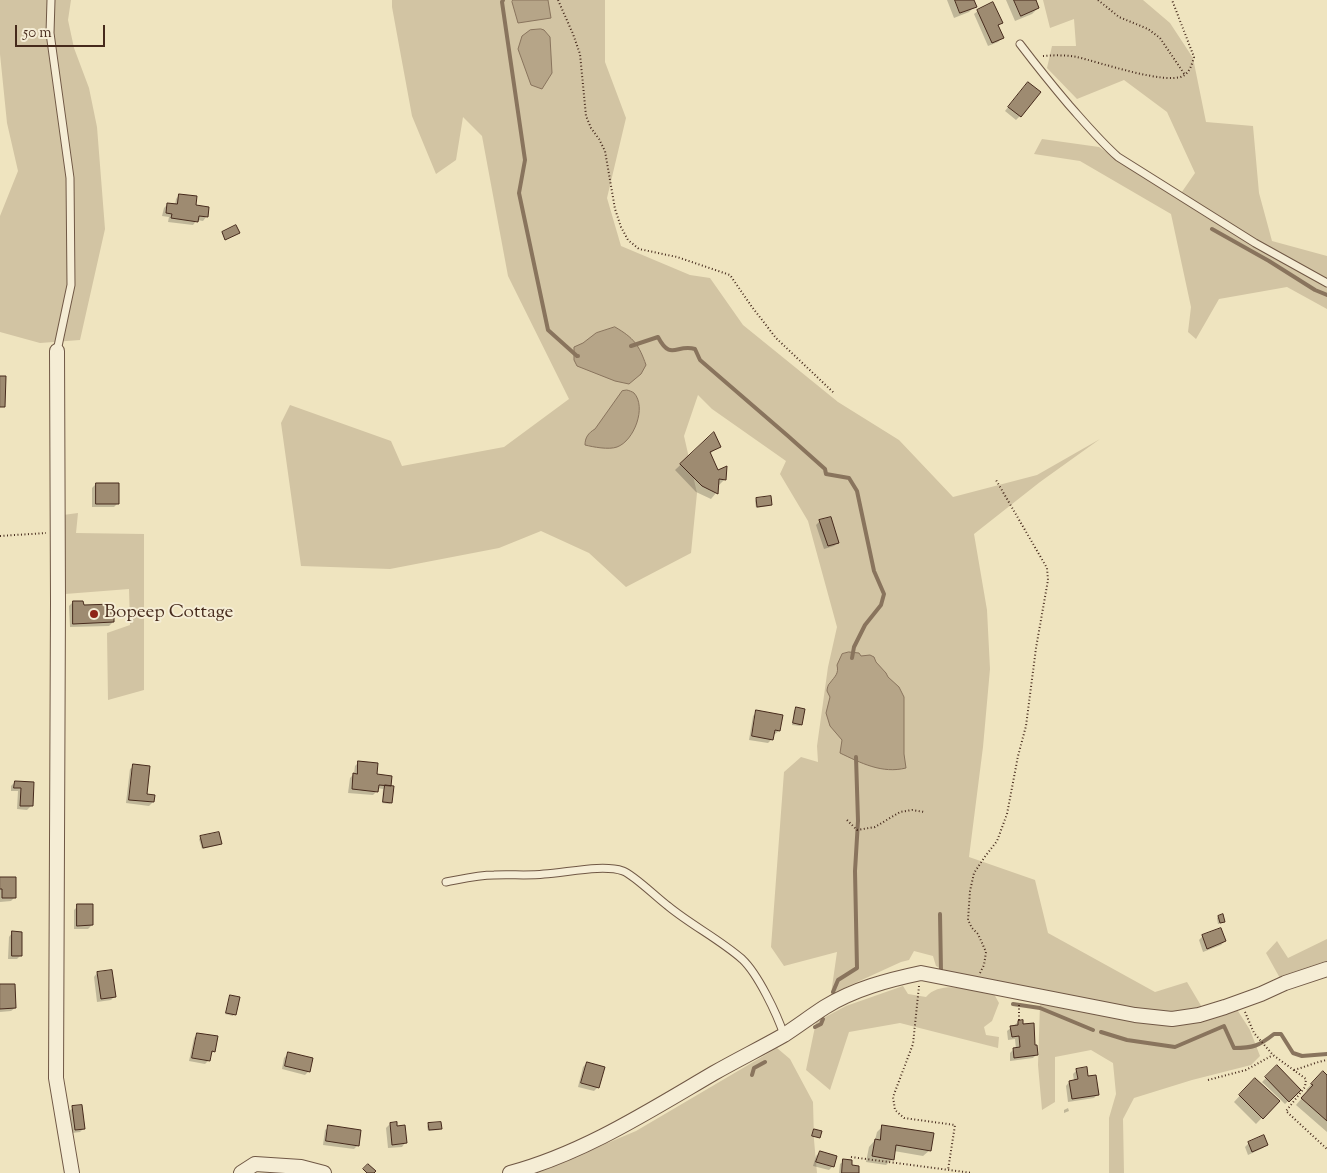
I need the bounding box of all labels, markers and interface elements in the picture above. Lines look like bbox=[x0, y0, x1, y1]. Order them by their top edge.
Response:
scale bar bbox=[18, 15, 108, 47]
text: 50 m bbox=[23, 23, 52, 44]
place label: Bopeep Cottage bbox=[104, 603, 233, 625]
marker: Bopeep Cottage bbox=[88, 608, 100, 620]

